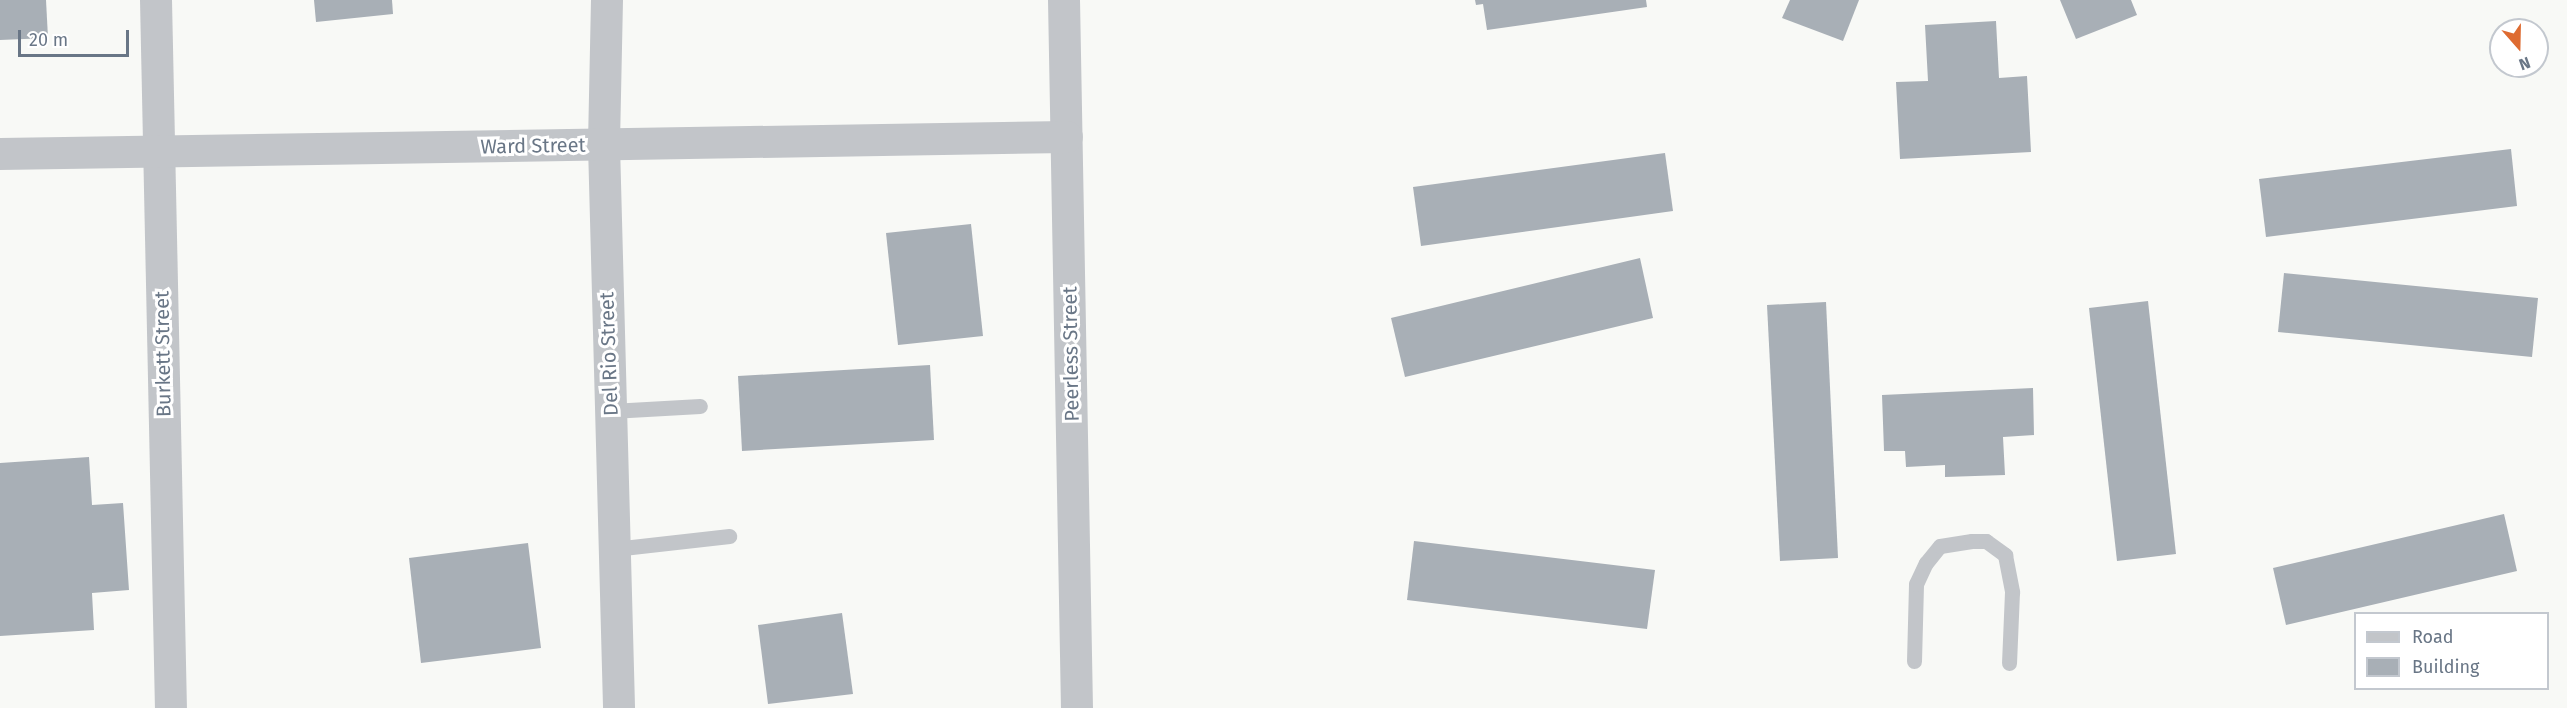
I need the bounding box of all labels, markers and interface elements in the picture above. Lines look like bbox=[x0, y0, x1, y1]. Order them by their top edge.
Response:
scale bar bbox=[21, 18, 132, 56]
north arrow bbox=[2489, 18, 2549, 78]
text: 20 m bbox=[29, 29, 68, 51]
text: N bbox=[2516, 53, 2533, 74]
street label: Ward Street bbox=[480, 133, 586, 159]
street label: Peerless Street bbox=[1058, 286, 1084, 422]
street label: Burkett Street bbox=[150, 291, 176, 417]
street label: Del Rio Street bbox=[595, 292, 623, 416]
legend bbox=[2354, 612, 2549, 690]
text: Road bbox=[2412, 626, 2454, 648]
text: Building bbox=[2412, 656, 2479, 678]

